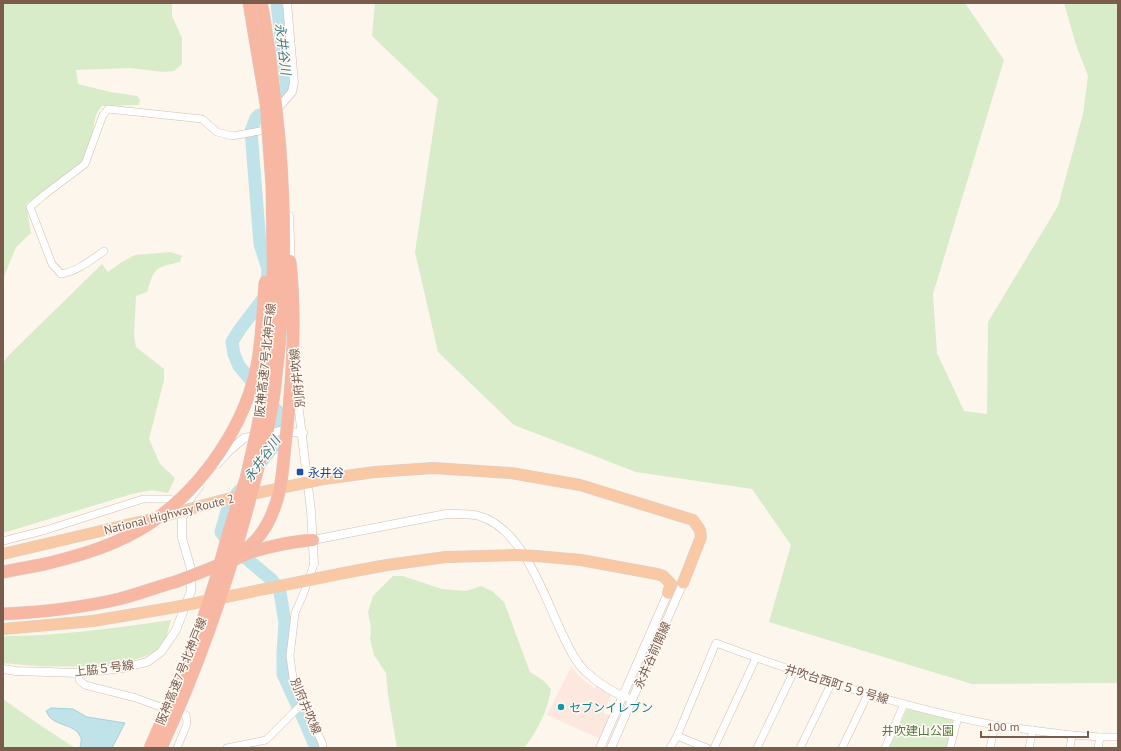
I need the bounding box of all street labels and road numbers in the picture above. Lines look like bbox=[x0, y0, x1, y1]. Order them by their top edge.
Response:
street label: 阪神高速7号北神戸線 bbox=[252, 302, 278, 418]
street label: 別府井吹線 bbox=[286, 347, 308, 409]
street label: National Highway Route 2 bbox=[102, 491, 236, 537]
street label: 阪神高速7号北神戸線 bbox=[153, 615, 209, 727]
street label: 永井谷前開線 bbox=[631, 619, 673, 691]
street label: 上脇５号線 bbox=[73, 657, 135, 679]
street label: 井吹台西町５９号線 bbox=[783, 661, 891, 707]
street label: 別府井吹線 bbox=[287, 675, 325, 737]

